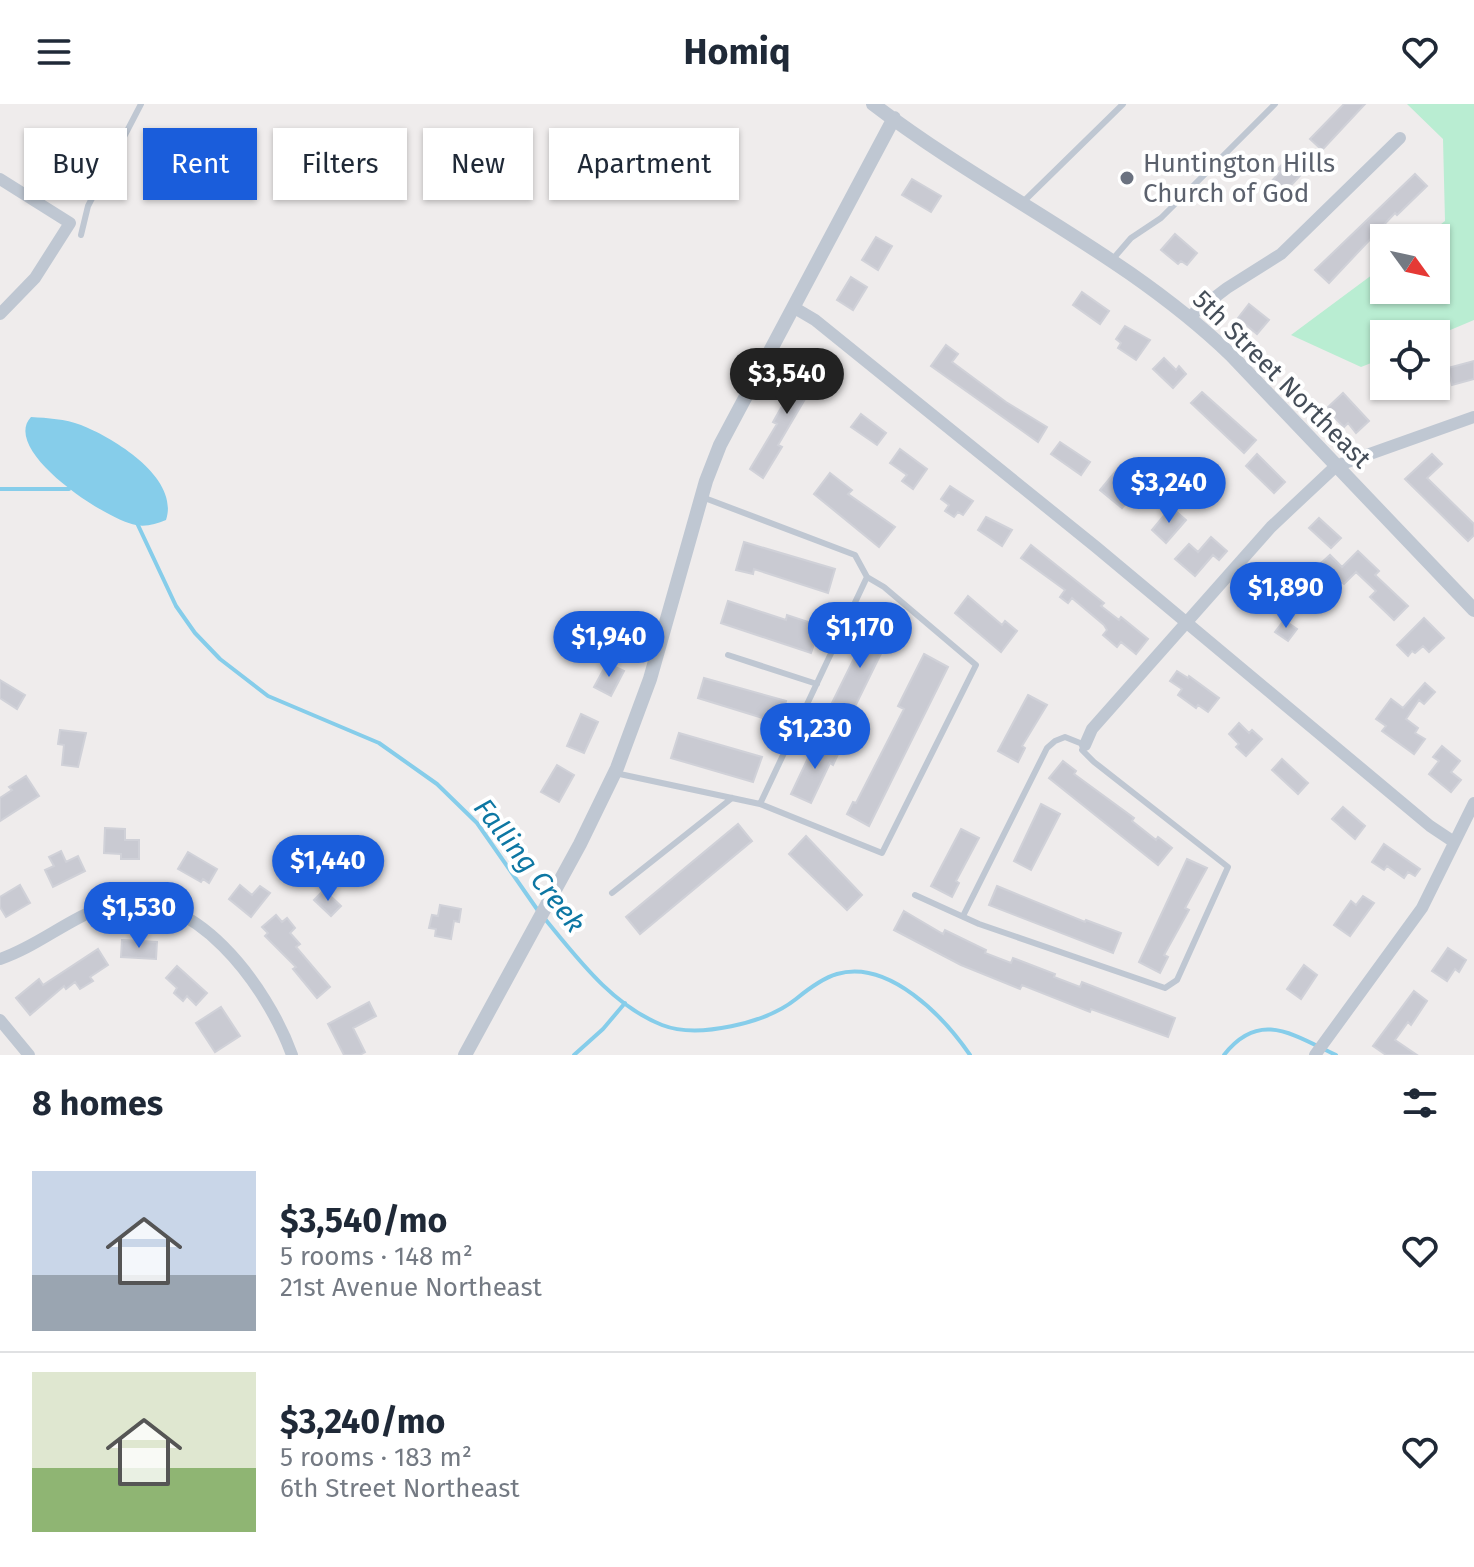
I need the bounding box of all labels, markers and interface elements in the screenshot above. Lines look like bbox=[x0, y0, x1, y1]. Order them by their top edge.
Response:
icon: menu bbox=[32, 30, 76, 74]
text: Homiq bbox=[683, 30, 791, 74]
icon: heart bbox=[1398, 30, 1442, 74]
chip: Buy bbox=[24, 128, 127, 200]
chip: Rent bbox=[143, 128, 257, 200]
chip: Filters bbox=[273, 128, 407, 200]
chip: New bbox=[423, 128, 533, 200]
chip: Apartment bbox=[549, 128, 739, 200]
place label: Huntington Hills Church of God bbox=[1143, 148, 1335, 209]
marker: Huntington Hills Church of God bbox=[1118, 169, 1136, 187]
north arrow bbox=[1370, 224, 1450, 304]
map controls bbox=[1370, 224, 1450, 400]
street label: 5th Street Northeast bbox=[1186, 284, 1377, 475]
button: locate bbox=[1370, 320, 1450, 400]
pin: $3,540 bbox=[722, 348, 852, 416]
text: $3,540 bbox=[748, 358, 826, 389]
pin: $3,240 bbox=[1104, 457, 1234, 525]
text: $3,240 bbox=[1131, 467, 1207, 498]
pin: $1,890 bbox=[1221, 562, 1351, 630]
text: $1,890 bbox=[1248, 572, 1324, 603]
pin: $1,170 bbox=[795, 602, 925, 670]
pin: $1,940 bbox=[544, 611, 674, 679]
text: $1,170 bbox=[826, 612, 894, 643]
text: $1,940 bbox=[571, 621, 647, 652]
pin: $1,230 bbox=[750, 703, 880, 771]
text: $1,230 bbox=[778, 713, 852, 744]
water label: Falling Creek bbox=[467, 792, 592, 939]
pin: $1,440 bbox=[263, 835, 393, 903]
text: $1,440 bbox=[290, 845, 366, 876]
pin: $1,530 bbox=[74, 882, 204, 950]
text: $1,530 bbox=[102, 892, 176, 923]
icon: filters bbox=[1398, 1081, 1442, 1125]
text: 8 homes bbox=[32, 1083, 163, 1124]
text: $3,540/mo bbox=[280, 1200, 447, 1241]
icon: home bbox=[96, 1203, 192, 1299]
icon: heart bbox=[1398, 1229, 1442, 1273]
text: 5 rooms · 148 m² bbox=[280, 1241, 473, 1272]
text: 21st Avenue Northeast bbox=[280, 1272, 542, 1303]
text: $3,240/mo bbox=[280, 1401, 445, 1442]
icon: home bbox=[96, 1404, 192, 1500]
icon: heart bbox=[1398, 1430, 1442, 1474]
text: 5 rooms · 183 m² bbox=[280, 1442, 472, 1473]
text: 6th Street Northeast bbox=[280, 1473, 520, 1504]

